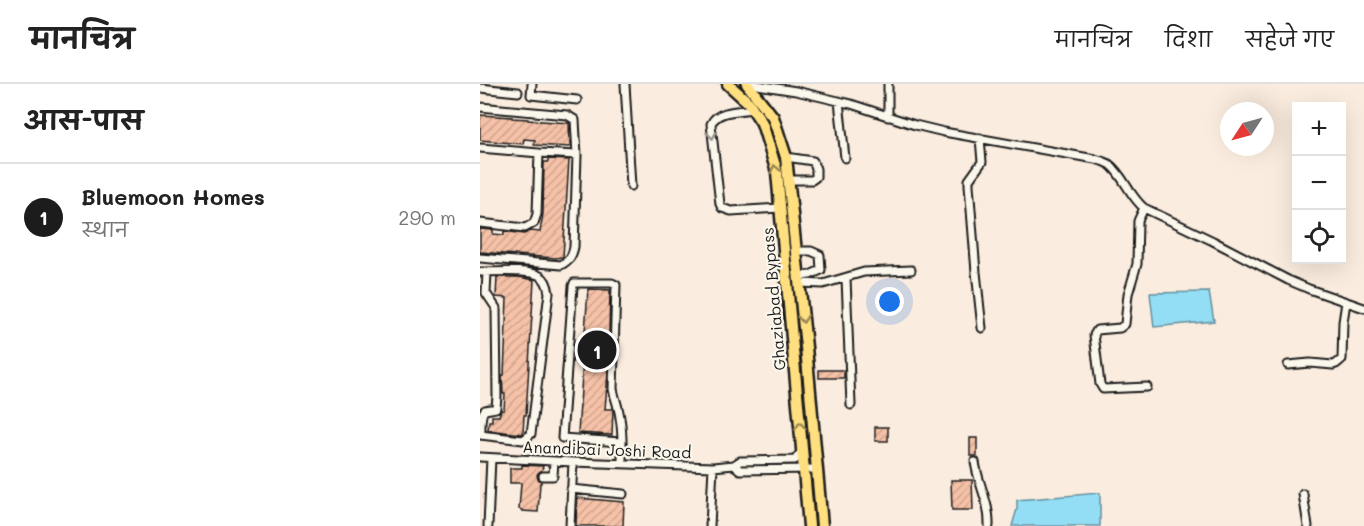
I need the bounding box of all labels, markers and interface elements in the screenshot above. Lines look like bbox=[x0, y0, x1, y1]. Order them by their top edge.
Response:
text: मानचित्र bbox=[30, 20, 134, 56]
text: मानचित्र bbox=[1055, 25, 1132, 52]
text: दिशा bbox=[1165, 25, 1212, 52]
text: सहेजे गए bbox=[1245, 25, 1334, 52]
north arrow bbox=[1220, 102, 1274, 156]
map controls bbox=[1292, 102, 1346, 264]
button: + bbox=[1292, 102, 1346, 156]
text: आस-पास bbox=[24, 103, 143, 137]
one-way arrow bbox=[705, 130, 718, 140]
button: − bbox=[1292, 156, 1346, 210]
one-way arrow bbox=[769, 165, 782, 175]
text: Bluemoon Homes bbox=[81, 182, 265, 211]
text: 1 bbox=[39, 204, 48, 230]
text: 290 m bbox=[398, 204, 456, 230]
button: locate bbox=[1292, 210, 1346, 264]
text: स्थान bbox=[81, 216, 128, 242]
street label: Ghaziabad Bypass bbox=[756, 226, 790, 372]
your location bbox=[875, 287, 904, 316]
one-way arrow bbox=[796, 315, 809, 324]
pin: 1 bbox=[578, 328, 616, 372]
one-way arrow bbox=[794, 421, 807, 430]
street label: Anandibai Joshi Road bbox=[522, 436, 692, 462]

